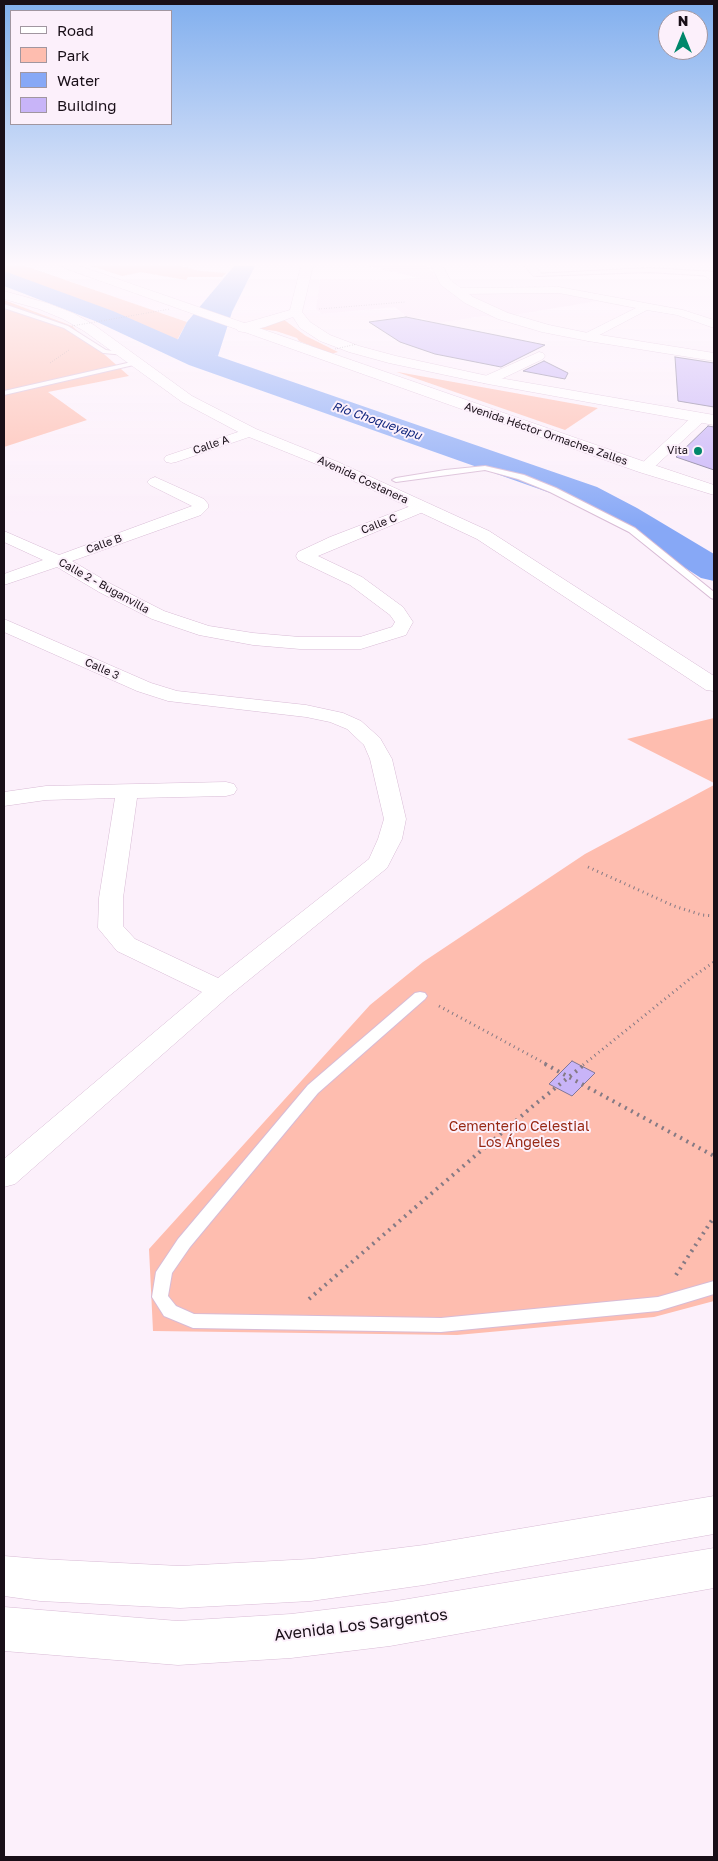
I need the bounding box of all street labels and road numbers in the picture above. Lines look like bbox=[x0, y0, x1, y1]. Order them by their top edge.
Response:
street label: Avenida Héctor Ormachea Zalles bbox=[463, 400, 629, 468]
street label: Calle A bbox=[191, 433, 231, 457]
street label: Avenida Costanera bbox=[316, 453, 410, 507]
street label: Calle C bbox=[359, 511, 399, 537]
street label: Calle B bbox=[84, 531, 124, 557]
street label: Calle 2 - Buganvilla bbox=[56, 556, 152, 616]
street label: Calle 3 bbox=[83, 656, 121, 682]
street label: Avenida Los Sargentos bbox=[273, 1605, 449, 1645]

